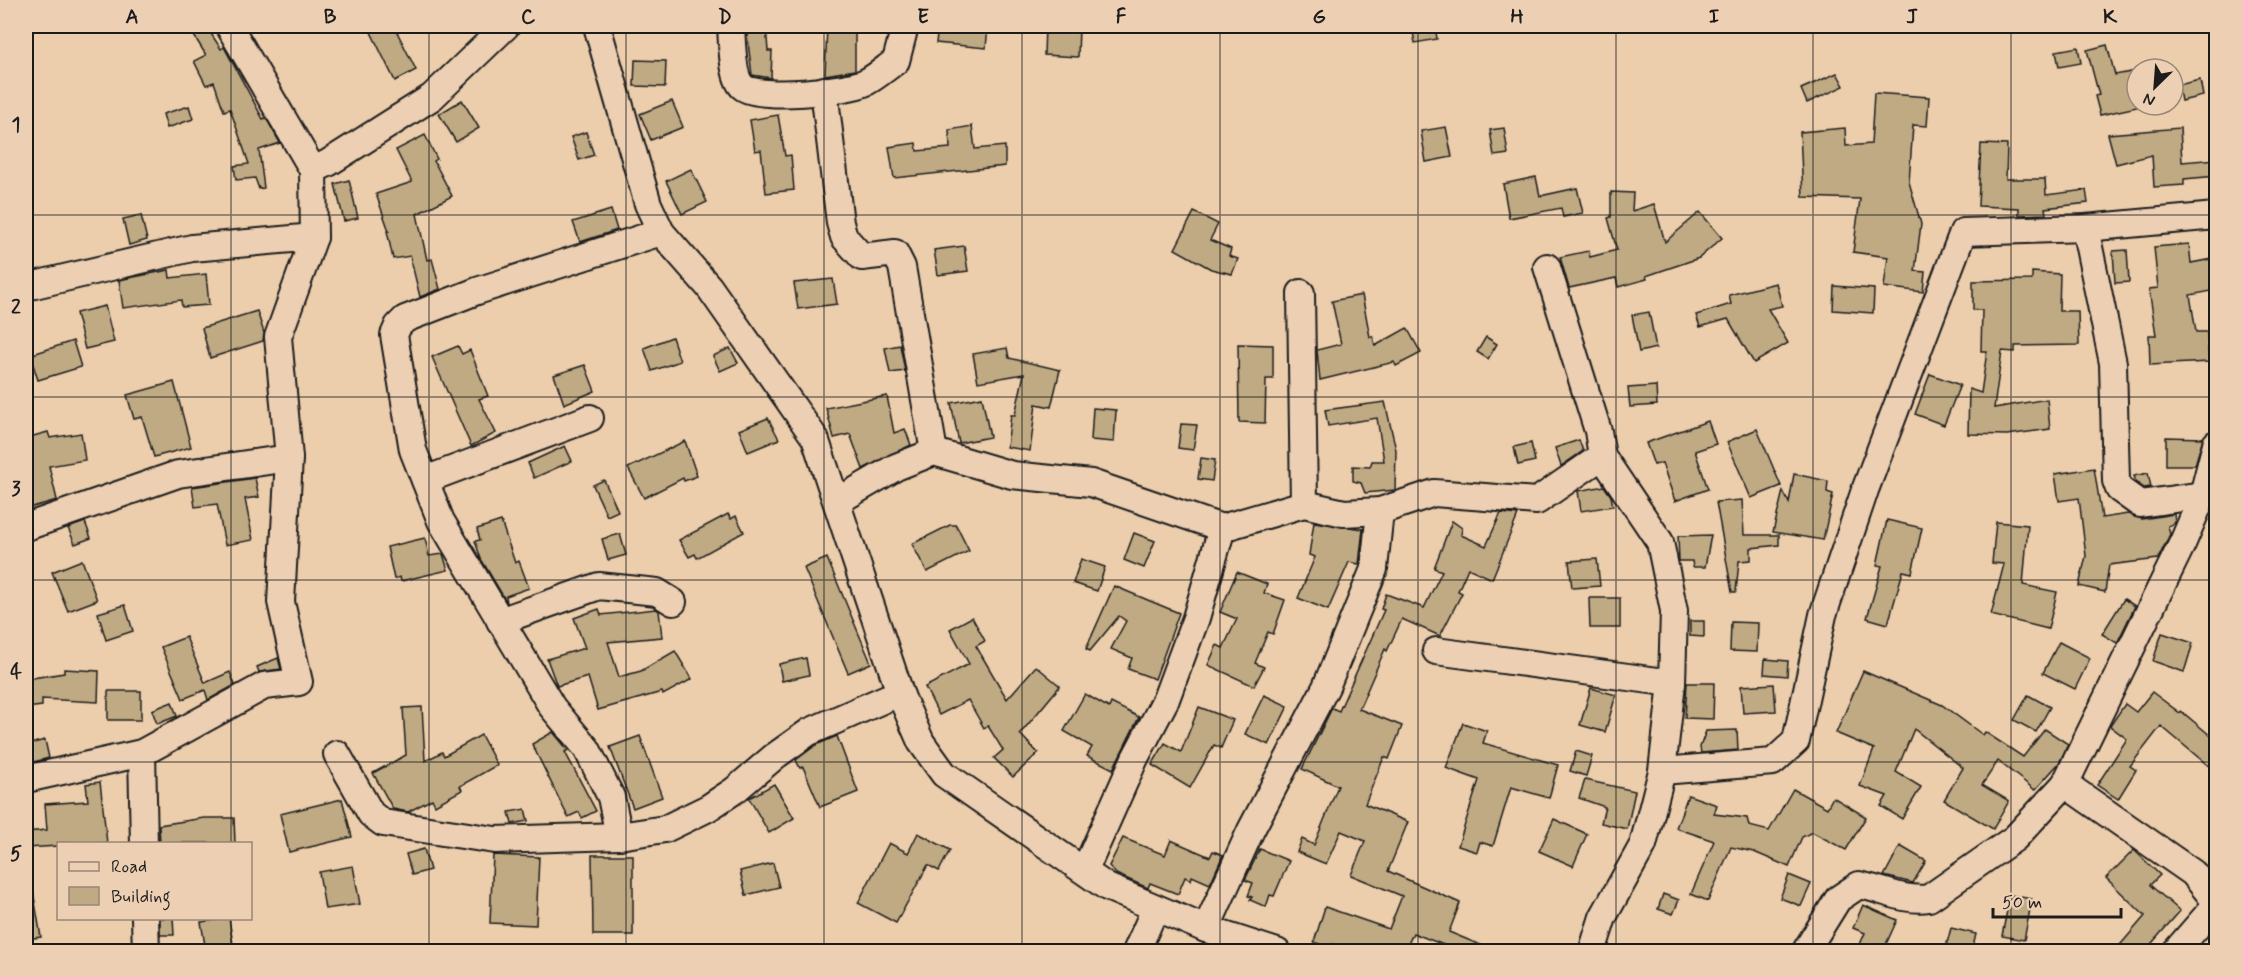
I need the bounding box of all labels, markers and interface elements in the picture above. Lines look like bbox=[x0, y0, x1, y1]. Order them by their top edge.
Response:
text: A bbox=[125, 4, 139, 31]
text: B bbox=[324, 4, 337, 31]
text: C bbox=[521, 4, 536, 31]
text: D bbox=[718, 4, 732, 31]
text: E bbox=[917, 4, 929, 31]
text: F bbox=[1116, 4, 1127, 31]
text: G bbox=[1312, 4, 1326, 31]
text: H bbox=[1510, 4, 1524, 31]
text: I bbox=[1709, 4, 1719, 31]
text: J bbox=[1906, 4, 1918, 31]
text: K bbox=[2103, 4, 2118, 31]
north arrow bbox=[2125, 57, 2185, 117]
text: N bbox=[2140, 87, 2159, 111]
text: 1 bbox=[12, 112, 20, 139]
text: 2 bbox=[11, 294, 21, 321]
text: 3 bbox=[11, 476, 21, 503]
text: 4 bbox=[10, 659, 22, 686]
text: 5 bbox=[10, 841, 22, 868]
legend bbox=[57, 842, 252, 920]
text: Road bbox=[111, 855, 147, 879]
scale bar bbox=[1993, 881, 2120, 919]
text: Building bbox=[111, 885, 171, 911]
text: 50 m bbox=[2002, 891, 2042, 915]

